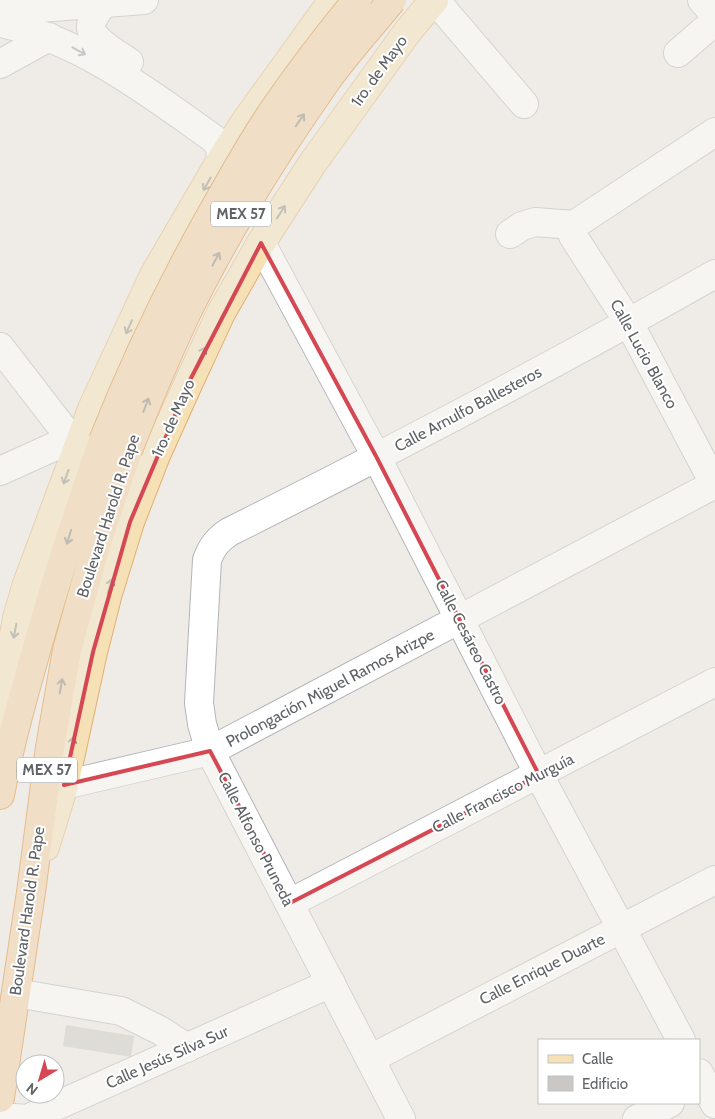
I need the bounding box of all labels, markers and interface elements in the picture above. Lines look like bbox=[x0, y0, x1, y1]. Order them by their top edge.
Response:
street label: 1ro. de Mayo bbox=[347, 32, 411, 110]
one-way arrow bbox=[71, 46, 86, 56]
one-way arrow bbox=[295, 113, 306, 127]
one-way arrow bbox=[201, 177, 211, 191]
road number: MEX 57 bbox=[211, 202, 271, 226]
one-way arrow bbox=[276, 205, 286, 219]
one-way arrow bbox=[211, 251, 221, 266]
street label: Calle Lucio Blanco bbox=[606, 296, 682, 412]
one-way arrow bbox=[124, 319, 133, 334]
one-way arrow bbox=[198, 347, 207, 362]
street label: Calle Arnulfo Ballesteros bbox=[391, 362, 545, 456]
street label: 1ro. de Mayo bbox=[147, 376, 199, 460]
one-way arrow bbox=[142, 398, 151, 413]
street label: Boulevard Harold R. Pape bbox=[73, 432, 143, 600]
one-way arrow bbox=[61, 468, 70, 484]
one-way arrow bbox=[64, 528, 74, 544]
street label: Calle Cesáreo Castro bbox=[431, 576, 511, 708]
one-way arrow bbox=[106, 578, 115, 594]
one-way arrow bbox=[9, 622, 19, 638]
street label: Prolongación Miguel Ramos Arizpe bbox=[223, 625, 437, 751]
one-way arrow bbox=[56, 678, 66, 694]
one-way arrow bbox=[68, 736, 77, 752]
street label: Calle Francisco Murguía bbox=[429, 749, 577, 837]
road number: MEX 57 bbox=[17, 758, 77, 782]
street label: Calle Alfonso Pruneda bbox=[214, 769, 298, 910]
street label: Boulevard Harold R. Pape bbox=[6, 825, 48, 997]
street label: Calle Enrique Duarte bbox=[476, 929, 608, 1009]
street label: Calle Jesús Silva Sur bbox=[103, 1021, 232, 1093]
legend bbox=[538, 1039, 700, 1104]
text: Calle bbox=[582, 1050, 613, 1068]
north arrow bbox=[15, 1054, 65, 1104]
text: Edificio bbox=[582, 1075, 628, 1093]
text: N bbox=[23, 1079, 41, 1099]

